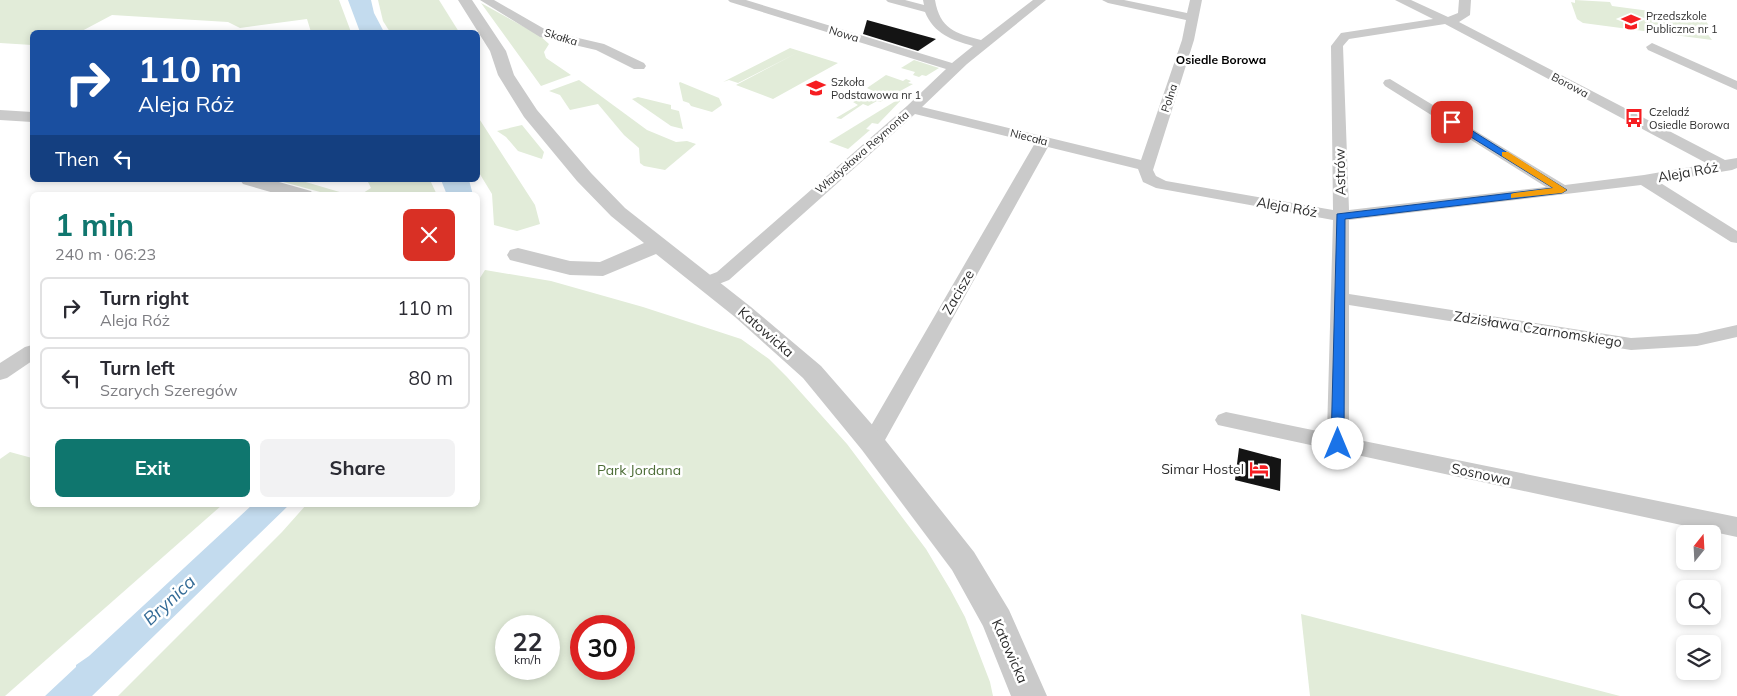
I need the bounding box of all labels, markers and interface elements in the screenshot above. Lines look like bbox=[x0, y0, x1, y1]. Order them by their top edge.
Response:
place label: Przedszkole Publiczne nr 1 bbox=[1646, 9, 1718, 36]
school or university icon: Przedszkole Publiczne nr 1 bbox=[1620, 11, 1642, 33]
street label: Nowa bbox=[827, 23, 861, 45]
street label: Skałka bbox=[543, 25, 579, 49]
text: 110 m bbox=[138, 47, 242, 91]
icon: right bbox=[55, 50, 120, 115]
district label: Osiedle Borowa bbox=[1176, 52, 1266, 67]
street label: Borowa bbox=[1549, 69, 1591, 101]
place label: Szkoła Podstawowa nr 1 bbox=[831, 75, 921, 102]
school or university icon: Szkoła Podstawowa nr 1 bbox=[805, 77, 827, 99]
street label: Polna bbox=[1158, 82, 1180, 114]
text: Aleja Róż bbox=[138, 90, 234, 118]
pin bbox=[1431, 101, 1473, 143]
place label: Czeladź Osiedle Borowa bbox=[1649, 105, 1730, 132]
bus stop icon: Czeladź Osiedle Borowa bbox=[1623, 107, 1645, 129]
street label: Władysława Reymonta bbox=[812, 108, 912, 196]
icon: arrive bbox=[1438, 108, 1466, 136]
street label: Niecała bbox=[1009, 126, 1049, 148]
icon: left bbox=[109, 145, 137, 173]
text: Then bbox=[55, 147, 99, 171]
street label: Astrów bbox=[1331, 148, 1349, 196]
street label: Aleja Róż bbox=[1656, 158, 1720, 186]
street label: Aleja Róż bbox=[1255, 193, 1319, 221]
text: 1 min bbox=[55, 206, 134, 244]
button: close bbox=[403, 209, 455, 261]
text: 240 m · 06:23 bbox=[55, 244, 156, 264]
street label: Zacisze bbox=[938, 267, 978, 317]
text: Turn right bbox=[100, 286, 189, 310]
icon: right bbox=[57, 294, 85, 322]
text: 110 m bbox=[397, 296, 453, 320]
street label: Katowicka bbox=[734, 303, 798, 361]
street label: Zdzisława Czarnomskiego bbox=[1453, 307, 1623, 351]
text: Aleja Róż bbox=[100, 310, 170, 330]
text: Turn left bbox=[100, 356, 175, 380]
icon: left bbox=[57, 364, 85, 392]
text: 80 m bbox=[409, 366, 453, 390]
text: Szarych Szeregów bbox=[100, 380, 238, 400]
position arrow bbox=[1311, 417, 1363, 469]
button: Exit bbox=[55, 439, 250, 497]
button: Share bbox=[260, 439, 455, 497]
hotel icon: Simar Hostel bbox=[1248, 458, 1270, 480]
street label: Sosnowa bbox=[1450, 459, 1512, 489]
place label: Simar Hostel bbox=[1161, 460, 1244, 478]
park label: Park Jordana bbox=[597, 461, 681, 479]
north arrow bbox=[1676, 525, 1721, 570]
map controls bbox=[1676, 525, 1721, 680]
water label: Brynica bbox=[138, 570, 200, 630]
button: search bbox=[1676, 580, 1721, 625]
speed limit sign: 30 bbox=[570, 615, 635, 680]
street label: Katowicka bbox=[988, 616, 1032, 686]
text: 22 bbox=[512, 626, 543, 657]
button: layers bbox=[1676, 635, 1721, 680]
text: km/h bbox=[514, 652, 541, 667]

